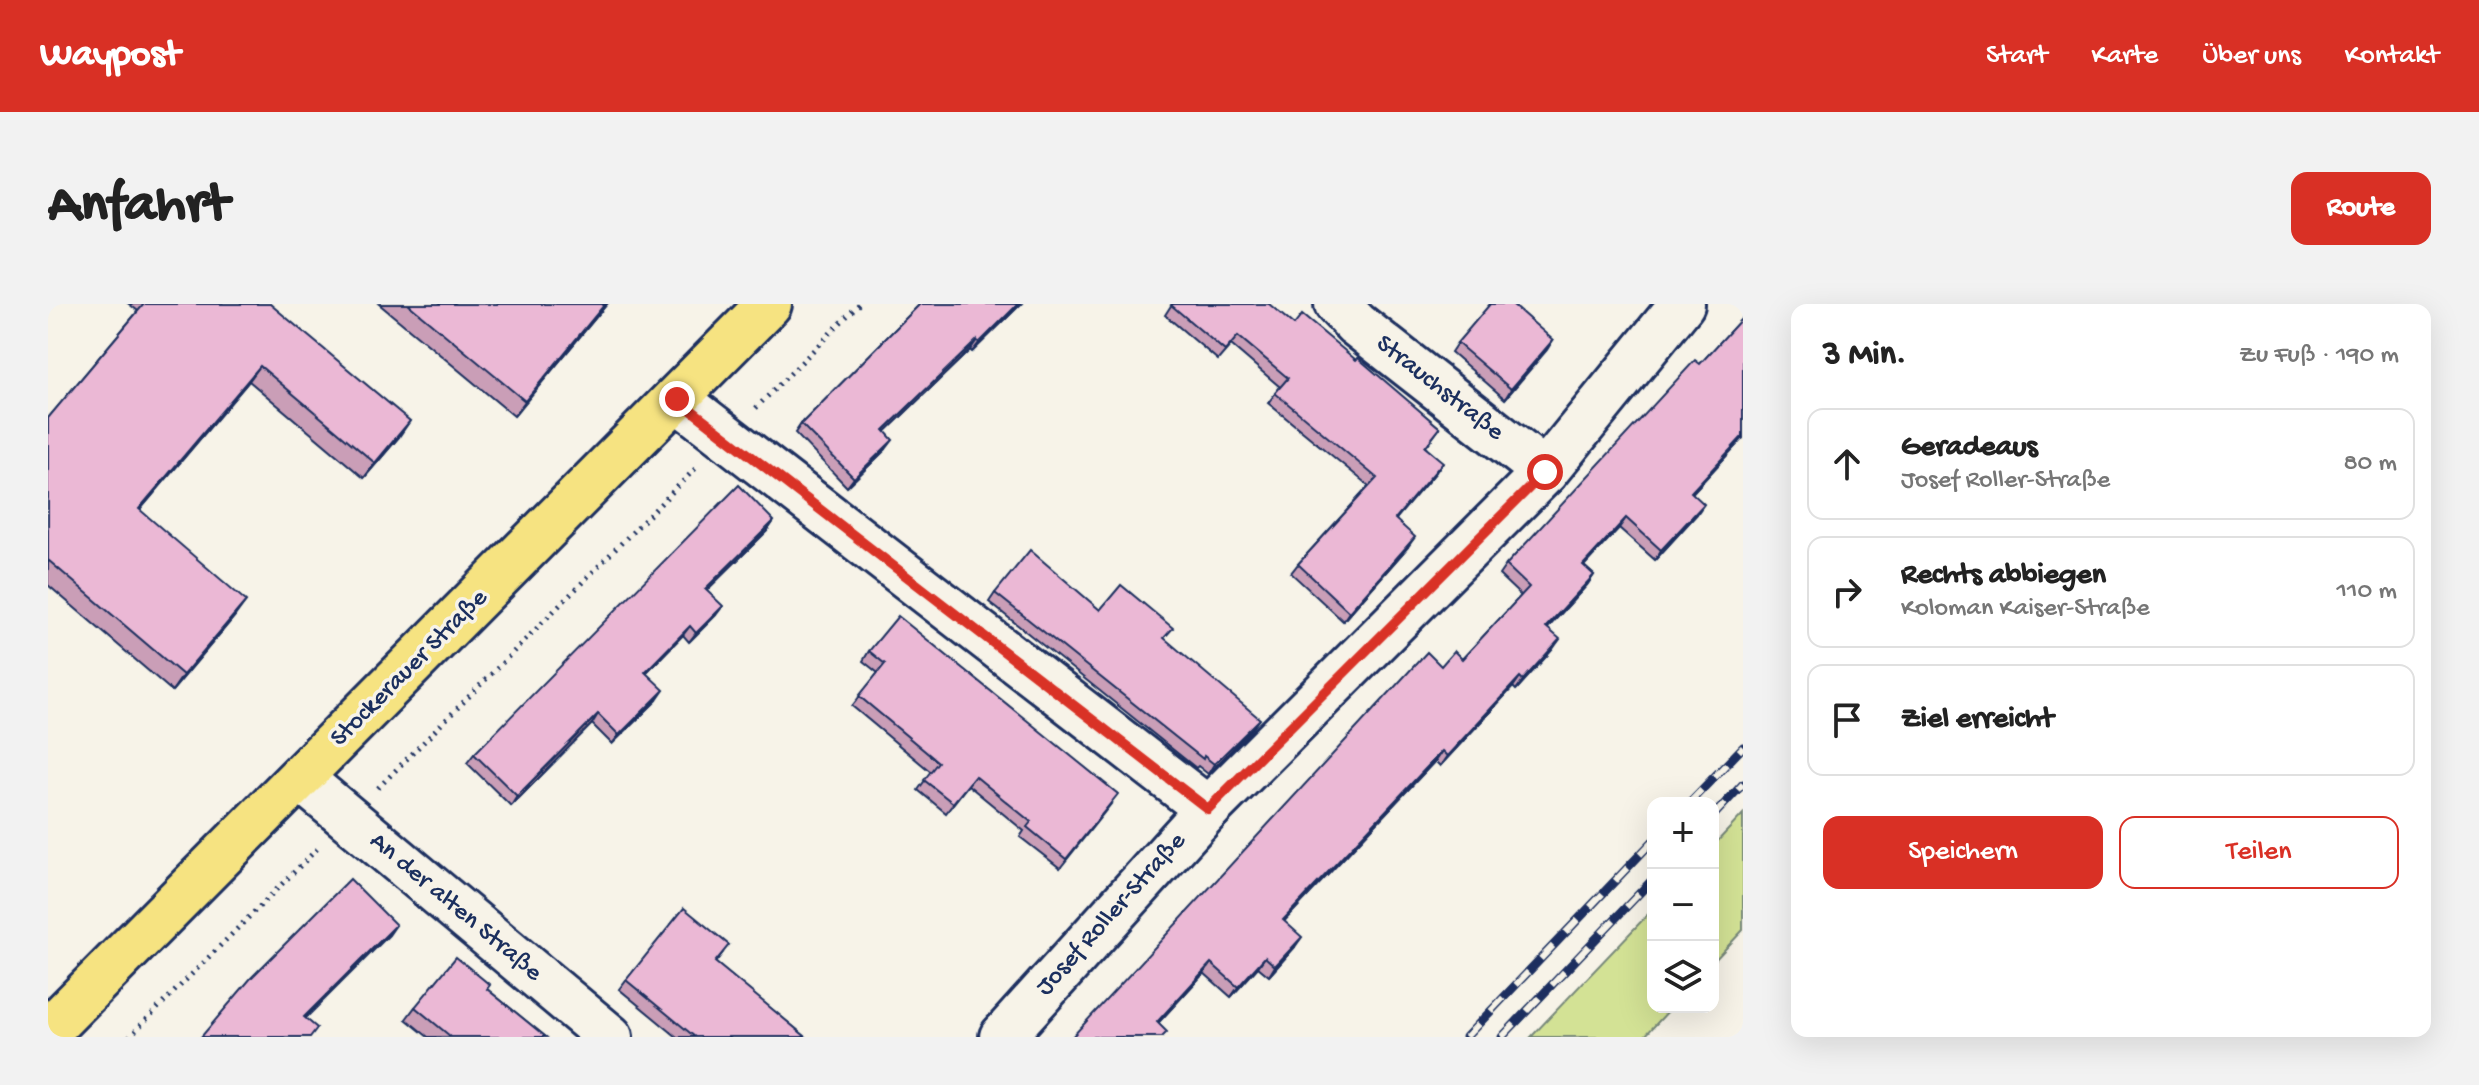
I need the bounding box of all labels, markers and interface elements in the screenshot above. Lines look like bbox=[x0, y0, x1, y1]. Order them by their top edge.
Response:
text: Waypost bbox=[40, 34, 180, 78]
text: Start bbox=[1986, 40, 2047, 73]
text: Karte bbox=[2091, 40, 2158, 73]
text: Über uns bbox=[2202, 40, 2301, 73]
text: Kontakt bbox=[2345, 40, 2439, 73]
button: Route bbox=[2291, 172, 2431, 245]
text: Anfahrt bbox=[48, 175, 229, 241]
street label: Strauchstraße bbox=[1369, 329, 1510, 449]
text: 3 Min. bbox=[1823, 336, 1907, 376]
text: Zu Fuß · 190 m bbox=[2239, 341, 2399, 372]
route end bbox=[659, 381, 695, 417]
text: Geradeaus bbox=[1901, 431, 2038, 466]
icon: ahead bbox=[1825, 442, 1869, 486]
text: 80 m bbox=[2343, 449, 2397, 480]
route start bbox=[1527, 454, 1563, 490]
text: Josef Roller-Straße bbox=[1901, 466, 2110, 497]
text: Rechts abbiegen bbox=[1901, 559, 2106, 594]
icon: right bbox=[1825, 570, 1869, 614]
text: 110 m bbox=[2337, 577, 2397, 608]
street label: Stockerauer Straße bbox=[325, 583, 496, 754]
text: Koloman Kaiser-Straße bbox=[1901, 594, 2150, 625]
icon: arrive bbox=[1825, 698, 1869, 742]
text: Ziel erreicht bbox=[1901, 703, 2053, 738]
map controls bbox=[1647, 797, 1719, 1013]
button: + bbox=[1647, 797, 1719, 869]
button: Speichern bbox=[1823, 816, 2103, 889]
button: Teilen bbox=[2119, 816, 2399, 889]
street label: Josef Roller-Straße bbox=[1030, 826, 1194, 1003]
street label: An der alten Straße bbox=[362, 827, 548, 990]
button: − bbox=[1647, 869, 1719, 941]
button: layers bbox=[1647, 941, 1719, 1013]

